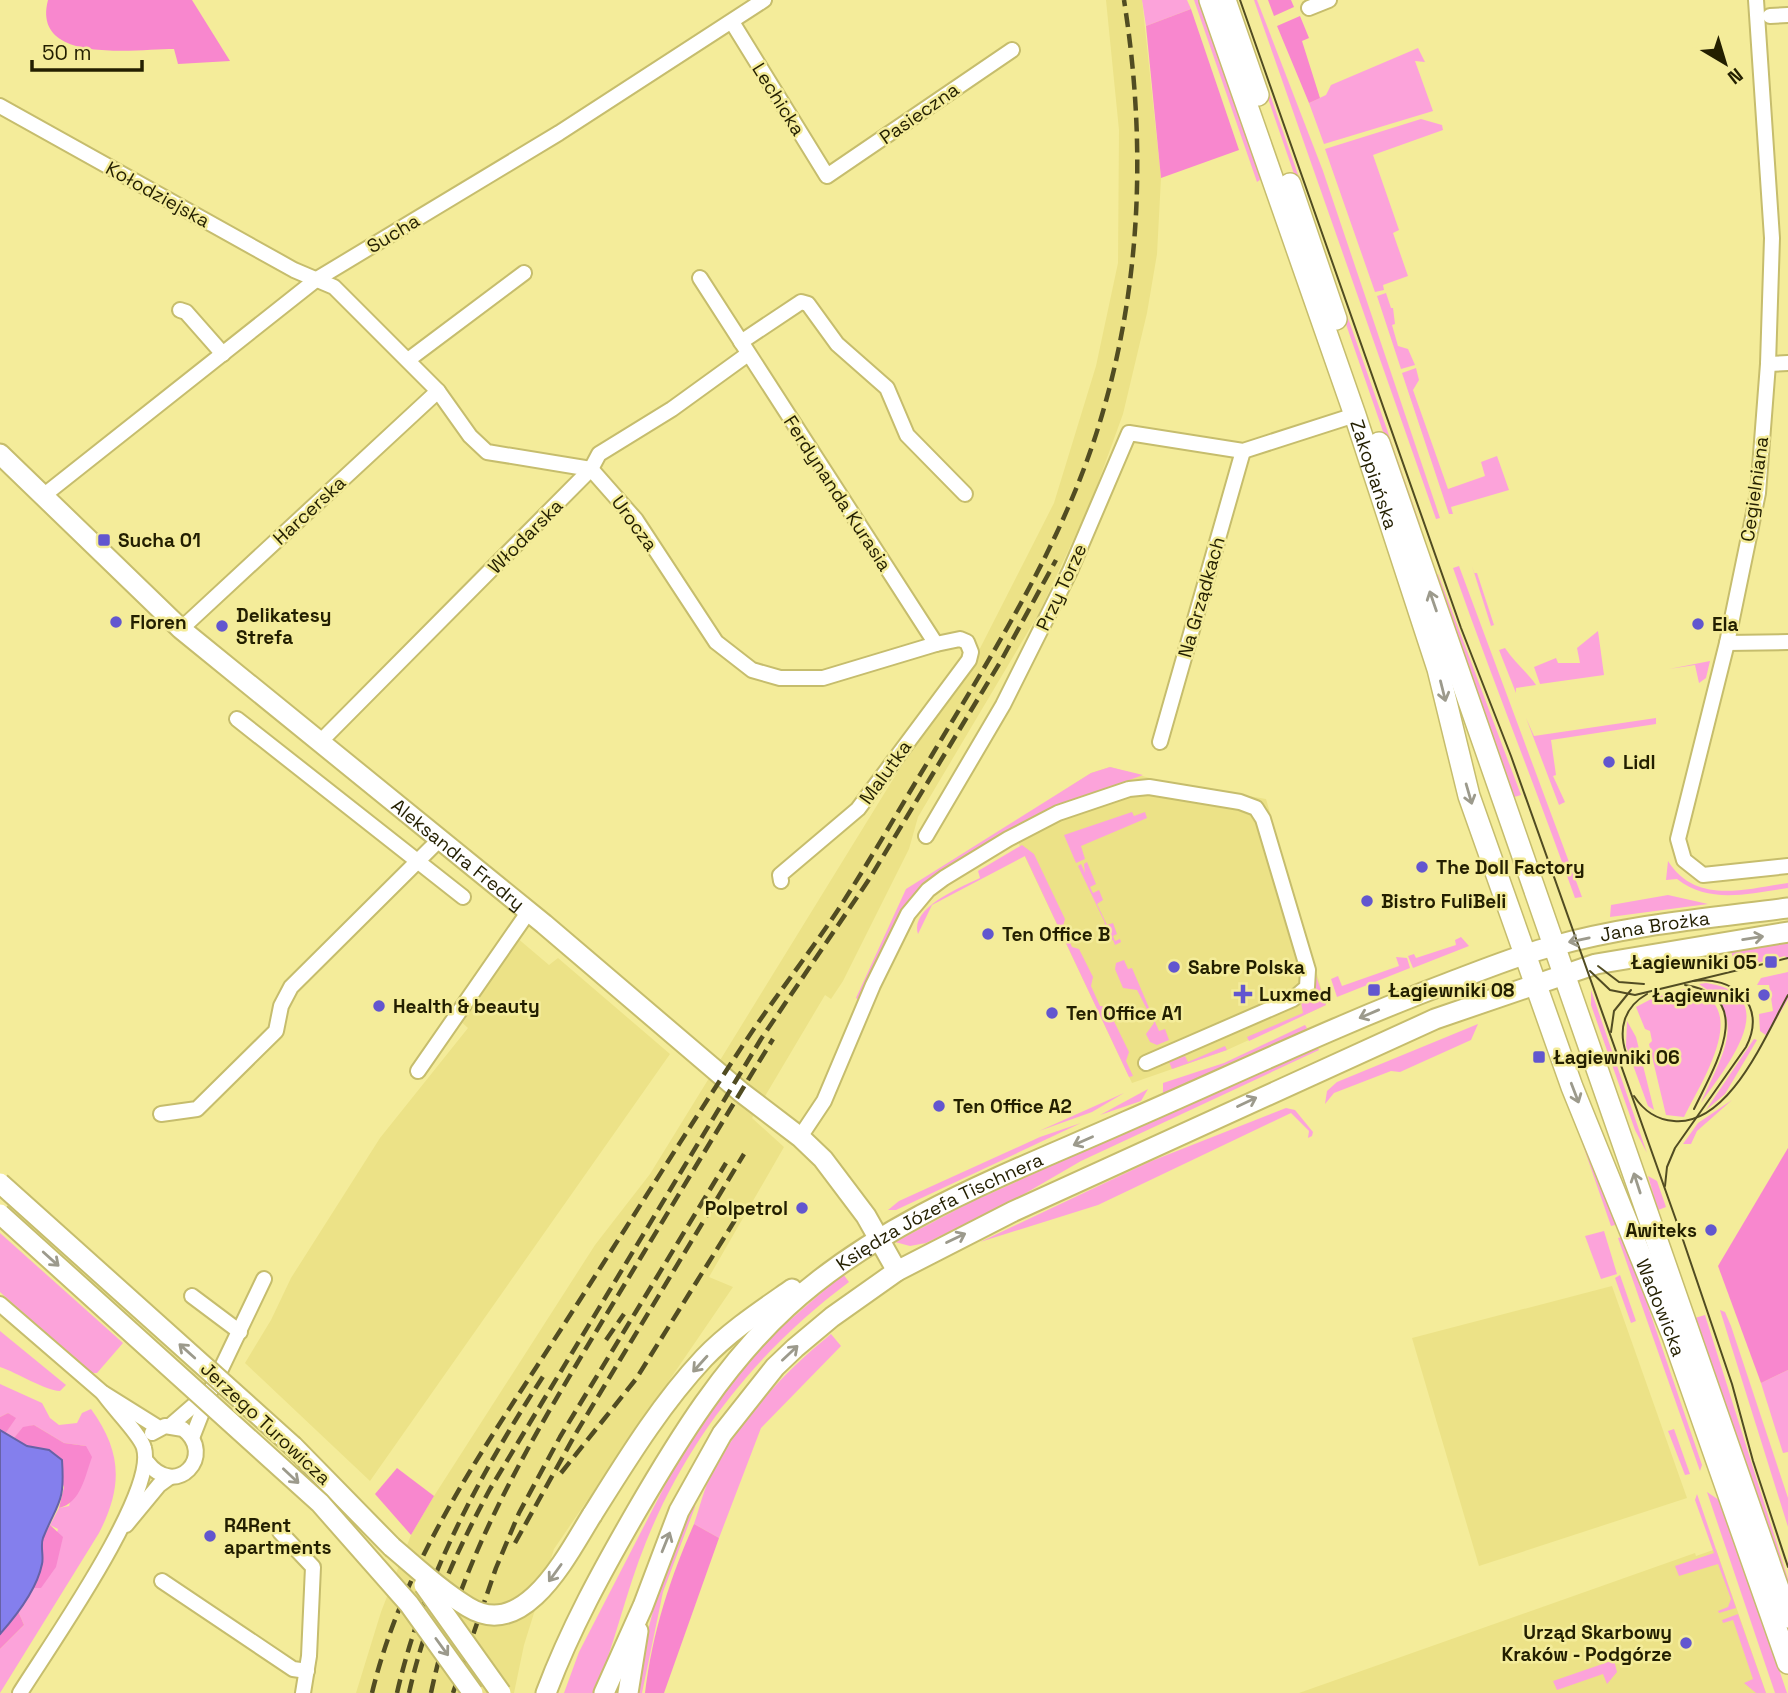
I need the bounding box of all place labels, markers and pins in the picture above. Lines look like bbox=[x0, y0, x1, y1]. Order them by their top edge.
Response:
place label: Sucha 01 bbox=[118, 528, 201, 553]
marker: Sucha 01 bbox=[96, 532, 112, 548]
place label: Delikatesy Strefa bbox=[236, 603, 332, 650]
place label: Floren bbox=[130, 610, 187, 635]
place label: Ela bbox=[1712, 612, 1739, 637]
marker: Floren bbox=[108, 614, 124, 630]
marker: Ela bbox=[1690, 616, 1706, 632]
marker: Delikatesy Strefa bbox=[214, 618, 230, 634]
place label: Lidl bbox=[1623, 750, 1656, 775]
marker: Lidl bbox=[1601, 754, 1617, 770]
place label: The Doll Factory bbox=[1436, 855, 1585, 880]
marker: The Doll Factory bbox=[1414, 859, 1430, 875]
place label: Bistro FuliBeli bbox=[1381, 889, 1506, 914]
marker: Bistro FuliBeli bbox=[1359, 893, 1375, 909]
place label: Ten Office B bbox=[1002, 922, 1110, 947]
marker: Ten Office B bbox=[980, 926, 996, 942]
place label: Łagiewniki 05 bbox=[1631, 950, 1757, 975]
marker: Łagiewniki 05 bbox=[1763, 954, 1779, 970]
place label: Sabre Polska bbox=[1188, 955, 1305, 980]
marker: Sabre Polska bbox=[1166, 959, 1182, 975]
place label: Łagiewniki 08 bbox=[1388, 978, 1514, 1003]
place label: Luxmed bbox=[1259, 982, 1332, 1007]
marker: Łagiewniki 08 bbox=[1366, 982, 1382, 998]
place label: Łagiewniki bbox=[1652, 983, 1750, 1008]
marker: Luxmed bbox=[1233, 984, 1253, 1004]
marker: Łagiewniki bbox=[1756, 987, 1772, 1003]
place label: Health & beauty bbox=[393, 994, 540, 1019]
marker: Health & beauty bbox=[371, 998, 387, 1014]
place label: Ten Office A1 bbox=[1066, 1001, 1182, 1026]
marker: Ten Office A1 bbox=[1044, 1005, 1060, 1021]
place label: Łagiewniki 06 bbox=[1553, 1045, 1680, 1070]
marker: Łagiewniki 06 bbox=[1531, 1049, 1547, 1065]
place label: Ten Office A2 bbox=[953, 1094, 1072, 1119]
marker: Ten Office A2 bbox=[931, 1098, 947, 1114]
place label: Polpetrol bbox=[705, 1196, 788, 1221]
marker: Polpetrol bbox=[794, 1200, 810, 1216]
place label: Awiteks bbox=[1625, 1218, 1697, 1243]
marker: Awiteks bbox=[1703, 1222, 1719, 1238]
place label: R4Rent apartments bbox=[224, 1513, 332, 1560]
marker: R4Rent apartments bbox=[202, 1528, 218, 1544]
place label: Urząd Skarbowy Kraków - Podgórze bbox=[1501, 1620, 1672, 1667]
marker: Urząd Skarbowy Kraków - Podgórze bbox=[1678, 1635, 1694, 1651]

